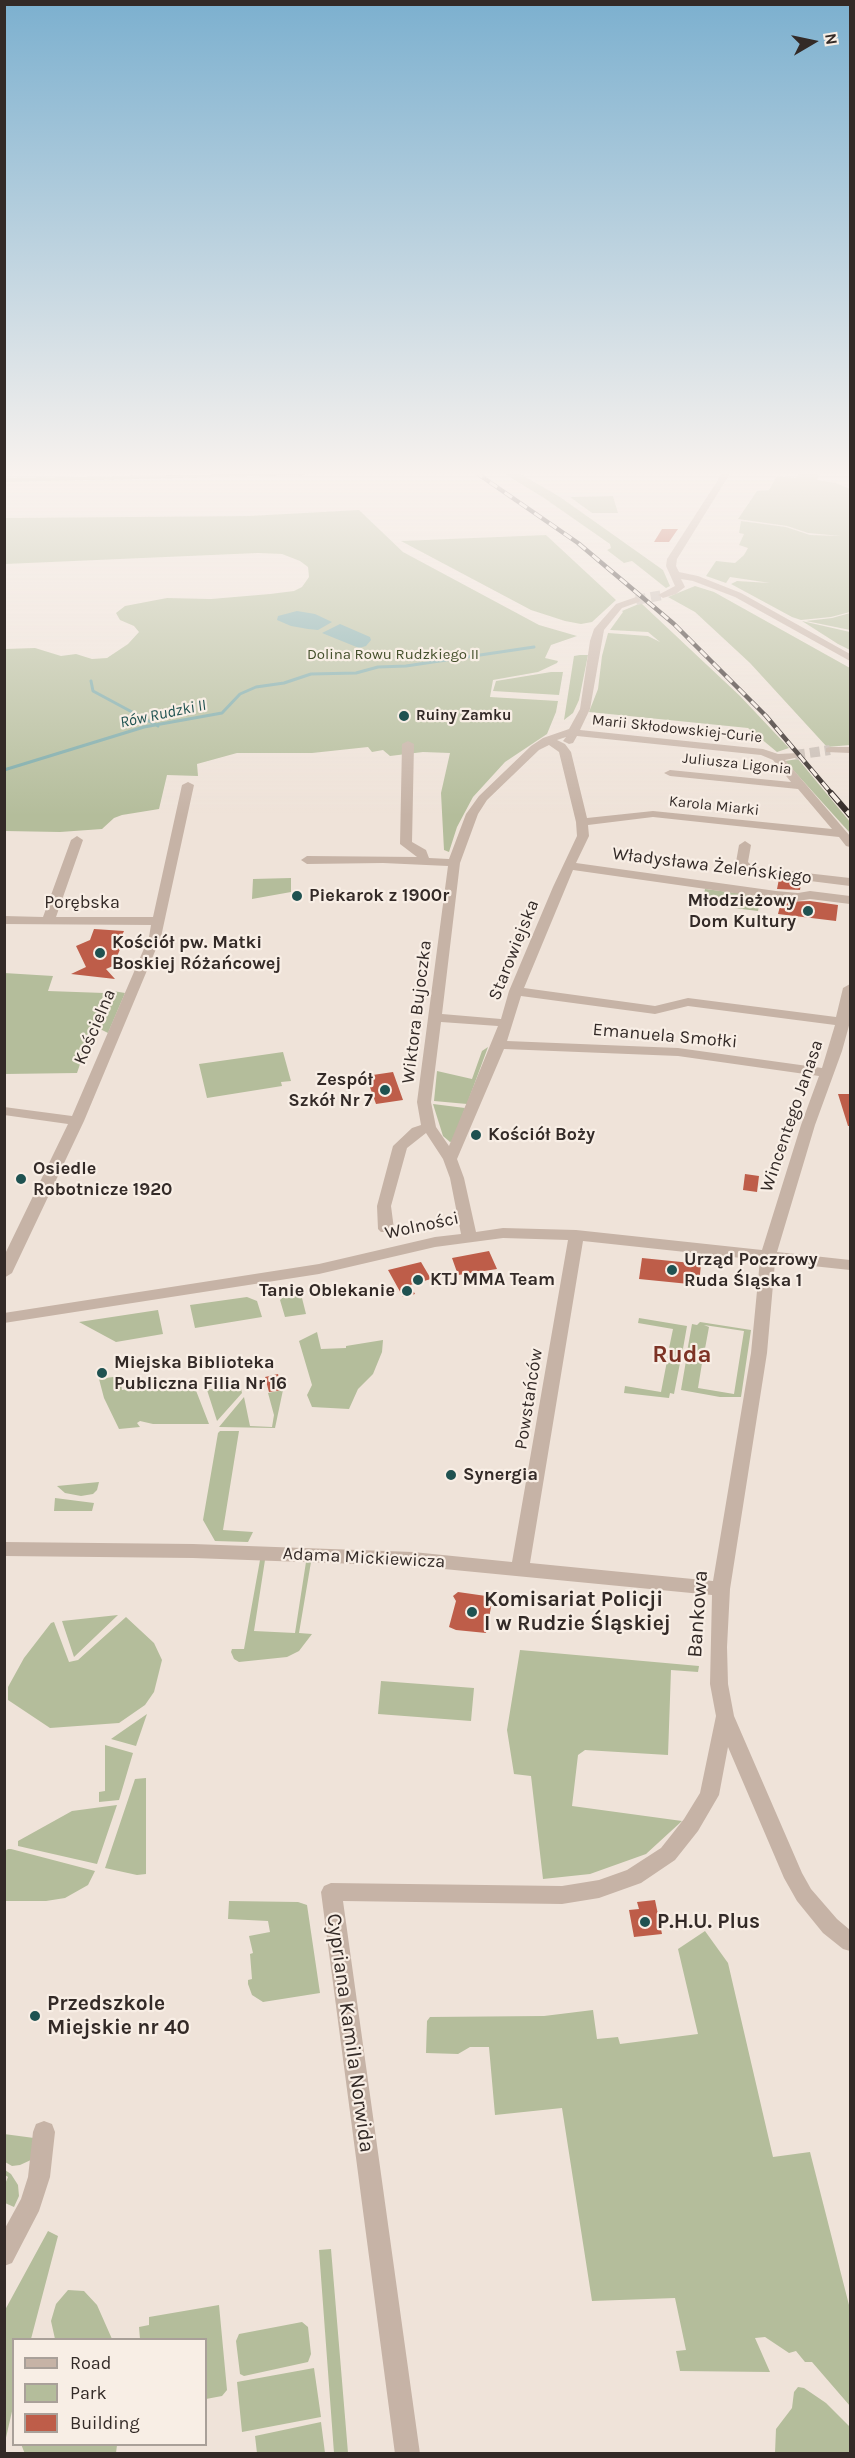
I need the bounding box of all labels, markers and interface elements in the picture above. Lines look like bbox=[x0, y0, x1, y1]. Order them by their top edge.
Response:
north arrow bbox=[783, 12, 843, 72]
text: N bbox=[821, 32, 842, 46]
park label: Dolina Rowu Rudzkiego II bbox=[307, 646, 479, 664]
water label: Rów Rudzki II bbox=[118, 696, 208, 732]
place label: Ruiny Zamku bbox=[416, 707, 511, 725]
marker: Ruiny Zamku bbox=[397, 709, 411, 723]
street label: Marii Skłodowskiej-Curie bbox=[591, 711, 763, 747]
street label: Juliusza Ligonia bbox=[682, 749, 792, 779]
street label: Karola Miarki bbox=[668, 792, 760, 820]
street label: Władysława Żeleńskiego bbox=[611, 843, 813, 889]
place label: Piekarok z 1900r bbox=[309, 885, 449, 907]
marker: Piekarok z 1900r bbox=[290, 889, 304, 903]
place label: Młodzieżowy Dom Kultury bbox=[687, 890, 796, 932]
street label: Porębska bbox=[44, 892, 120, 914]
street label: Starowiejska bbox=[484, 896, 544, 1004]
marker: Młodzieżowy Dom Kultury bbox=[801, 904, 815, 918]
place label: Kościół pw. Matki Boskiej Różańcowej bbox=[112, 932, 281, 974]
street label: Wiktora Bujoczka bbox=[397, 939, 437, 1085]
marker: Kościół pw. Matki Boskiej Różańcowej bbox=[93, 946, 107, 960]
street label: Kościelna bbox=[69, 986, 121, 1068]
street label: Emanuela Smołki bbox=[592, 1019, 738, 1053]
street label: Wincentego Janasa bbox=[756, 1037, 828, 1195]
place label: Zespół Szkół Nr 7 bbox=[288, 1069, 373, 1112]
marker: Zespół Szkół Nr 7 bbox=[378, 1083, 392, 1097]
place label: Kościół Boży bbox=[488, 1124, 595, 1146]
marker: Kościół Boży bbox=[469, 1128, 483, 1142]
place label: Osiedle Robotnicze 1920 bbox=[33, 1158, 172, 1200]
marker: Osiedle Robotnicze 1920 bbox=[14, 1172, 28, 1186]
street label: Wolności bbox=[383, 1208, 461, 1244]
place label: Urząd Poczrowy Ruda Śląska 1 bbox=[684, 1249, 818, 1292]
marker: Urząd Poczrowy Ruda Śląska 1 bbox=[665, 1263, 679, 1277]
place label: KTJ MMA Team bbox=[430, 1269, 555, 1291]
marker: KTJ MMA Team bbox=[411, 1273, 425, 1287]
place label: Tanie Oblekanie bbox=[259, 1280, 395, 1302]
marker: Tanie Oblekanie bbox=[400, 1284, 414, 1298]
district label: Ruda bbox=[652, 1341, 712, 1369]
street label: Powstańców bbox=[510, 1347, 548, 1451]
place label: Miejska Biblioteka Publiczna Filia Nr 16 bbox=[114, 1352, 287, 1394]
marker: Miejska Biblioteka Publiczna Filia Nr 16 bbox=[95, 1366, 109, 1380]
place label: Synergia bbox=[463, 1464, 538, 1486]
marker: Synergia bbox=[444, 1468, 458, 1482]
street label: Adama Mickiewicza bbox=[282, 1543, 446, 1573]
street label: Bankowa bbox=[682, 1570, 714, 1658]
place label: Komisariat Policji I w Rudzie Śląskiej bbox=[484, 1587, 671, 1637]
marker: Komisariat Policji I w Rudzie Śląskiej bbox=[465, 1605, 479, 1619]
place label: P.H.U. Plus bbox=[657, 1909, 760, 1935]
street label: Cypriana Kamila Norwida bbox=[321, 1912, 379, 2154]
marker: P.H.U. Plus bbox=[638, 1915, 652, 1929]
place label: Przedszkole Miejskie nr 40 bbox=[47, 1991, 190, 2041]
marker: Przedszkole Miejskie nr 40 bbox=[28, 2009, 42, 2023]
legend bbox=[12, 2338, 207, 2446]
text: Road bbox=[70, 2352, 111, 2374]
text: Park bbox=[70, 2382, 107, 2404]
text: Building bbox=[70, 2412, 140, 2434]

